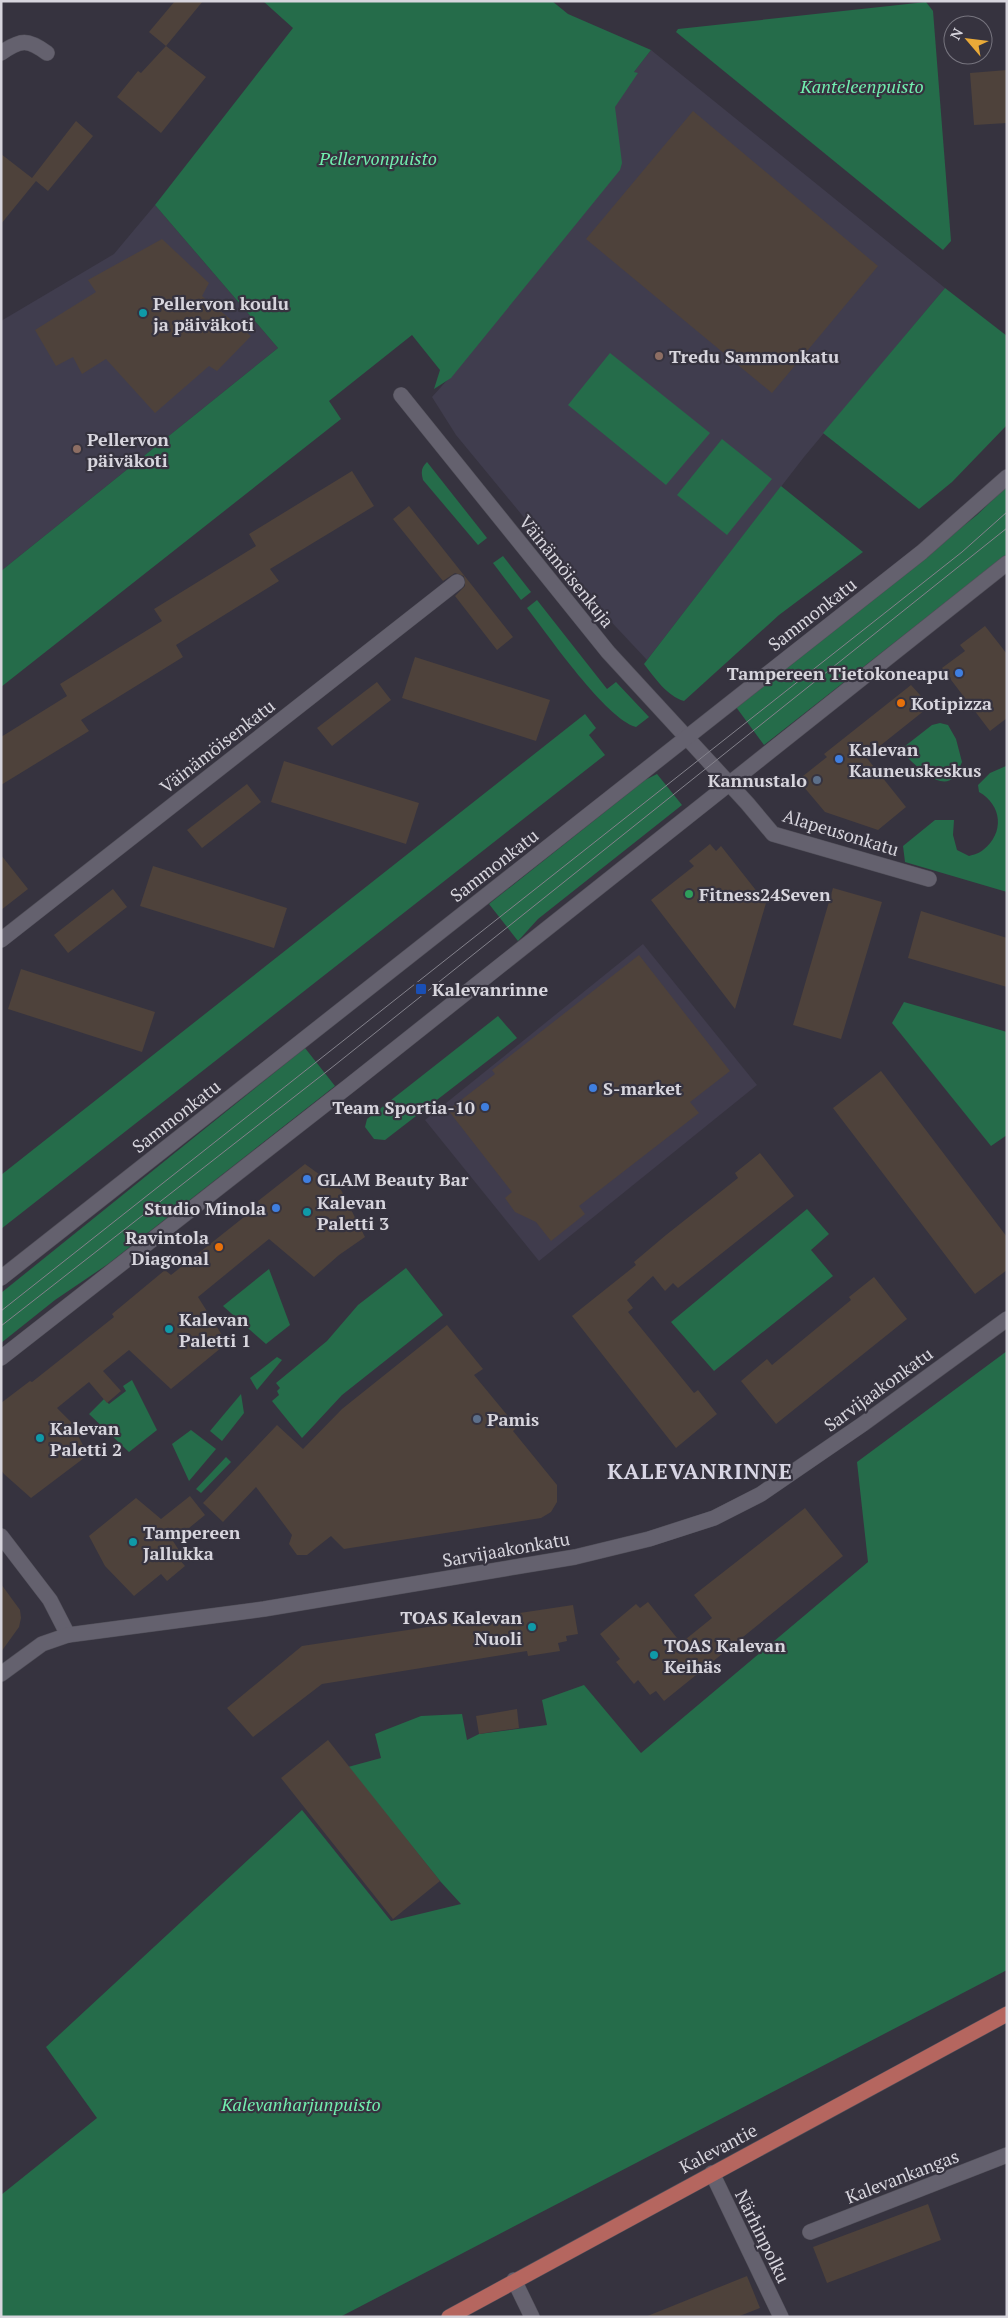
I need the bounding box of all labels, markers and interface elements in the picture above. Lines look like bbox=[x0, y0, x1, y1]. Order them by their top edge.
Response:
north arrow bbox=[943, 15, 993, 65]
text: N bbox=[945, 24, 967, 43]
park label: Kanteleenpuisto bbox=[799, 74, 924, 98]
park label: Pellervonpuisto bbox=[318, 146, 437, 170]
place label: Pellervon koulu ja päiväkoti bbox=[153, 291, 289, 336]
marker: Pellervon koulu ja päiväkoti bbox=[137, 307, 149, 319]
place label: Tredu Sammonkatu bbox=[669, 344, 839, 368]
marker: Tredu Sammonkatu bbox=[653, 350, 665, 362]
place label: Pellervon päiväkoti bbox=[87, 427, 169, 472]
marker: Pellervon päiväkoti bbox=[71, 443, 83, 455]
street label: Väinämöisenkuja bbox=[514, 510, 620, 632]
street label: Sammonkatu bbox=[763, 572, 861, 656]
place label: Tampereen Tietokoneapu bbox=[727, 661, 949, 685]
marker: Tampereen Tietokoneapu bbox=[953, 667, 965, 679]
place label: Kotipizza bbox=[911, 691, 992, 715]
street label: Väinämöisenkatu bbox=[155, 694, 279, 798]
marker: Kotipizza bbox=[895, 697, 907, 709]
place label: Kalevan Kauneuskeskus bbox=[849, 737, 981, 782]
marker: Kalevan Kauneuskeskus bbox=[833, 753, 845, 765]
place label: Kannustalo bbox=[708, 768, 807, 792]
marker: Kannustalo bbox=[811, 774, 823, 786]
street label: Alapeusonkatu bbox=[780, 803, 902, 861]
street label: Sammonkatu bbox=[445, 823, 543, 907]
place label: Fitness24Seven bbox=[699, 882, 831, 906]
marker: Fitness24Seven bbox=[683, 888, 695, 900]
place label: Kalevanrinne bbox=[432, 977, 548, 1001]
marker: Kalevanrinne bbox=[414, 982, 428, 996]
street label: Sammonkatu bbox=[127, 1074, 225, 1158]
place label: S-market bbox=[603, 1076, 682, 1100]
marker: S-market bbox=[587, 1082, 599, 1094]
place label: Team Sportia-10 bbox=[332, 1095, 475, 1119]
marker: Team Sportia-10 bbox=[479, 1101, 491, 1113]
place label: GLAM Beauty Bar bbox=[317, 1167, 469, 1191]
marker: GLAM Beauty Bar bbox=[301, 1173, 313, 1185]
place label: Kalevan Paletti 3 bbox=[317, 1190, 389, 1235]
place label: Studio Minola bbox=[144, 1196, 266, 1220]
marker: Studio Minola bbox=[270, 1202, 282, 1214]
marker: Kalevan Paletti 3 bbox=[301, 1206, 313, 1218]
place label: Ravintola Diagonal bbox=[125, 1225, 209, 1270]
marker: Ravintola Diagonal bbox=[213, 1241, 225, 1253]
place label: Kalevan Paletti 1 bbox=[179, 1307, 251, 1352]
marker: Kalevan Paletti 1 bbox=[163, 1323, 175, 1335]
street label: Sarvijaakonkatu bbox=[819, 1341, 937, 1437]
place label: Pamis bbox=[487, 1407, 539, 1431]
marker: Pamis bbox=[471, 1413, 483, 1425]
place label: Kalevan Paletti 2 bbox=[50, 1416, 122, 1461]
marker: Kalevan Paletti 2 bbox=[34, 1432, 46, 1444]
district label: KALEVANRINNE bbox=[607, 1456, 793, 1485]
place label: Tampereen Jallukka bbox=[143, 1520, 241, 1565]
street label: Sarvijaakonkatu bbox=[440, 1526, 572, 1572]
marker: Tampereen Jallukka bbox=[127, 1536, 139, 1548]
place label: TOAS Kalevan Nuoli bbox=[400, 1605, 522, 1650]
marker: TOAS Kalevan Nuoli bbox=[526, 1621, 538, 1633]
place label: TOAS Kalevan Keihäs bbox=[664, 1633, 786, 1678]
marker: TOAS Kalevan Keihäs bbox=[648, 1649, 660, 1661]
park label: Kalevanharjunpuisto bbox=[220, 2092, 381, 2116]
street label: Kalevantie bbox=[675, 2117, 761, 2179]
street label: Kalevankangas bbox=[842, 2143, 962, 2209]
street label: Närhinpolku bbox=[730, 2185, 796, 2287]

